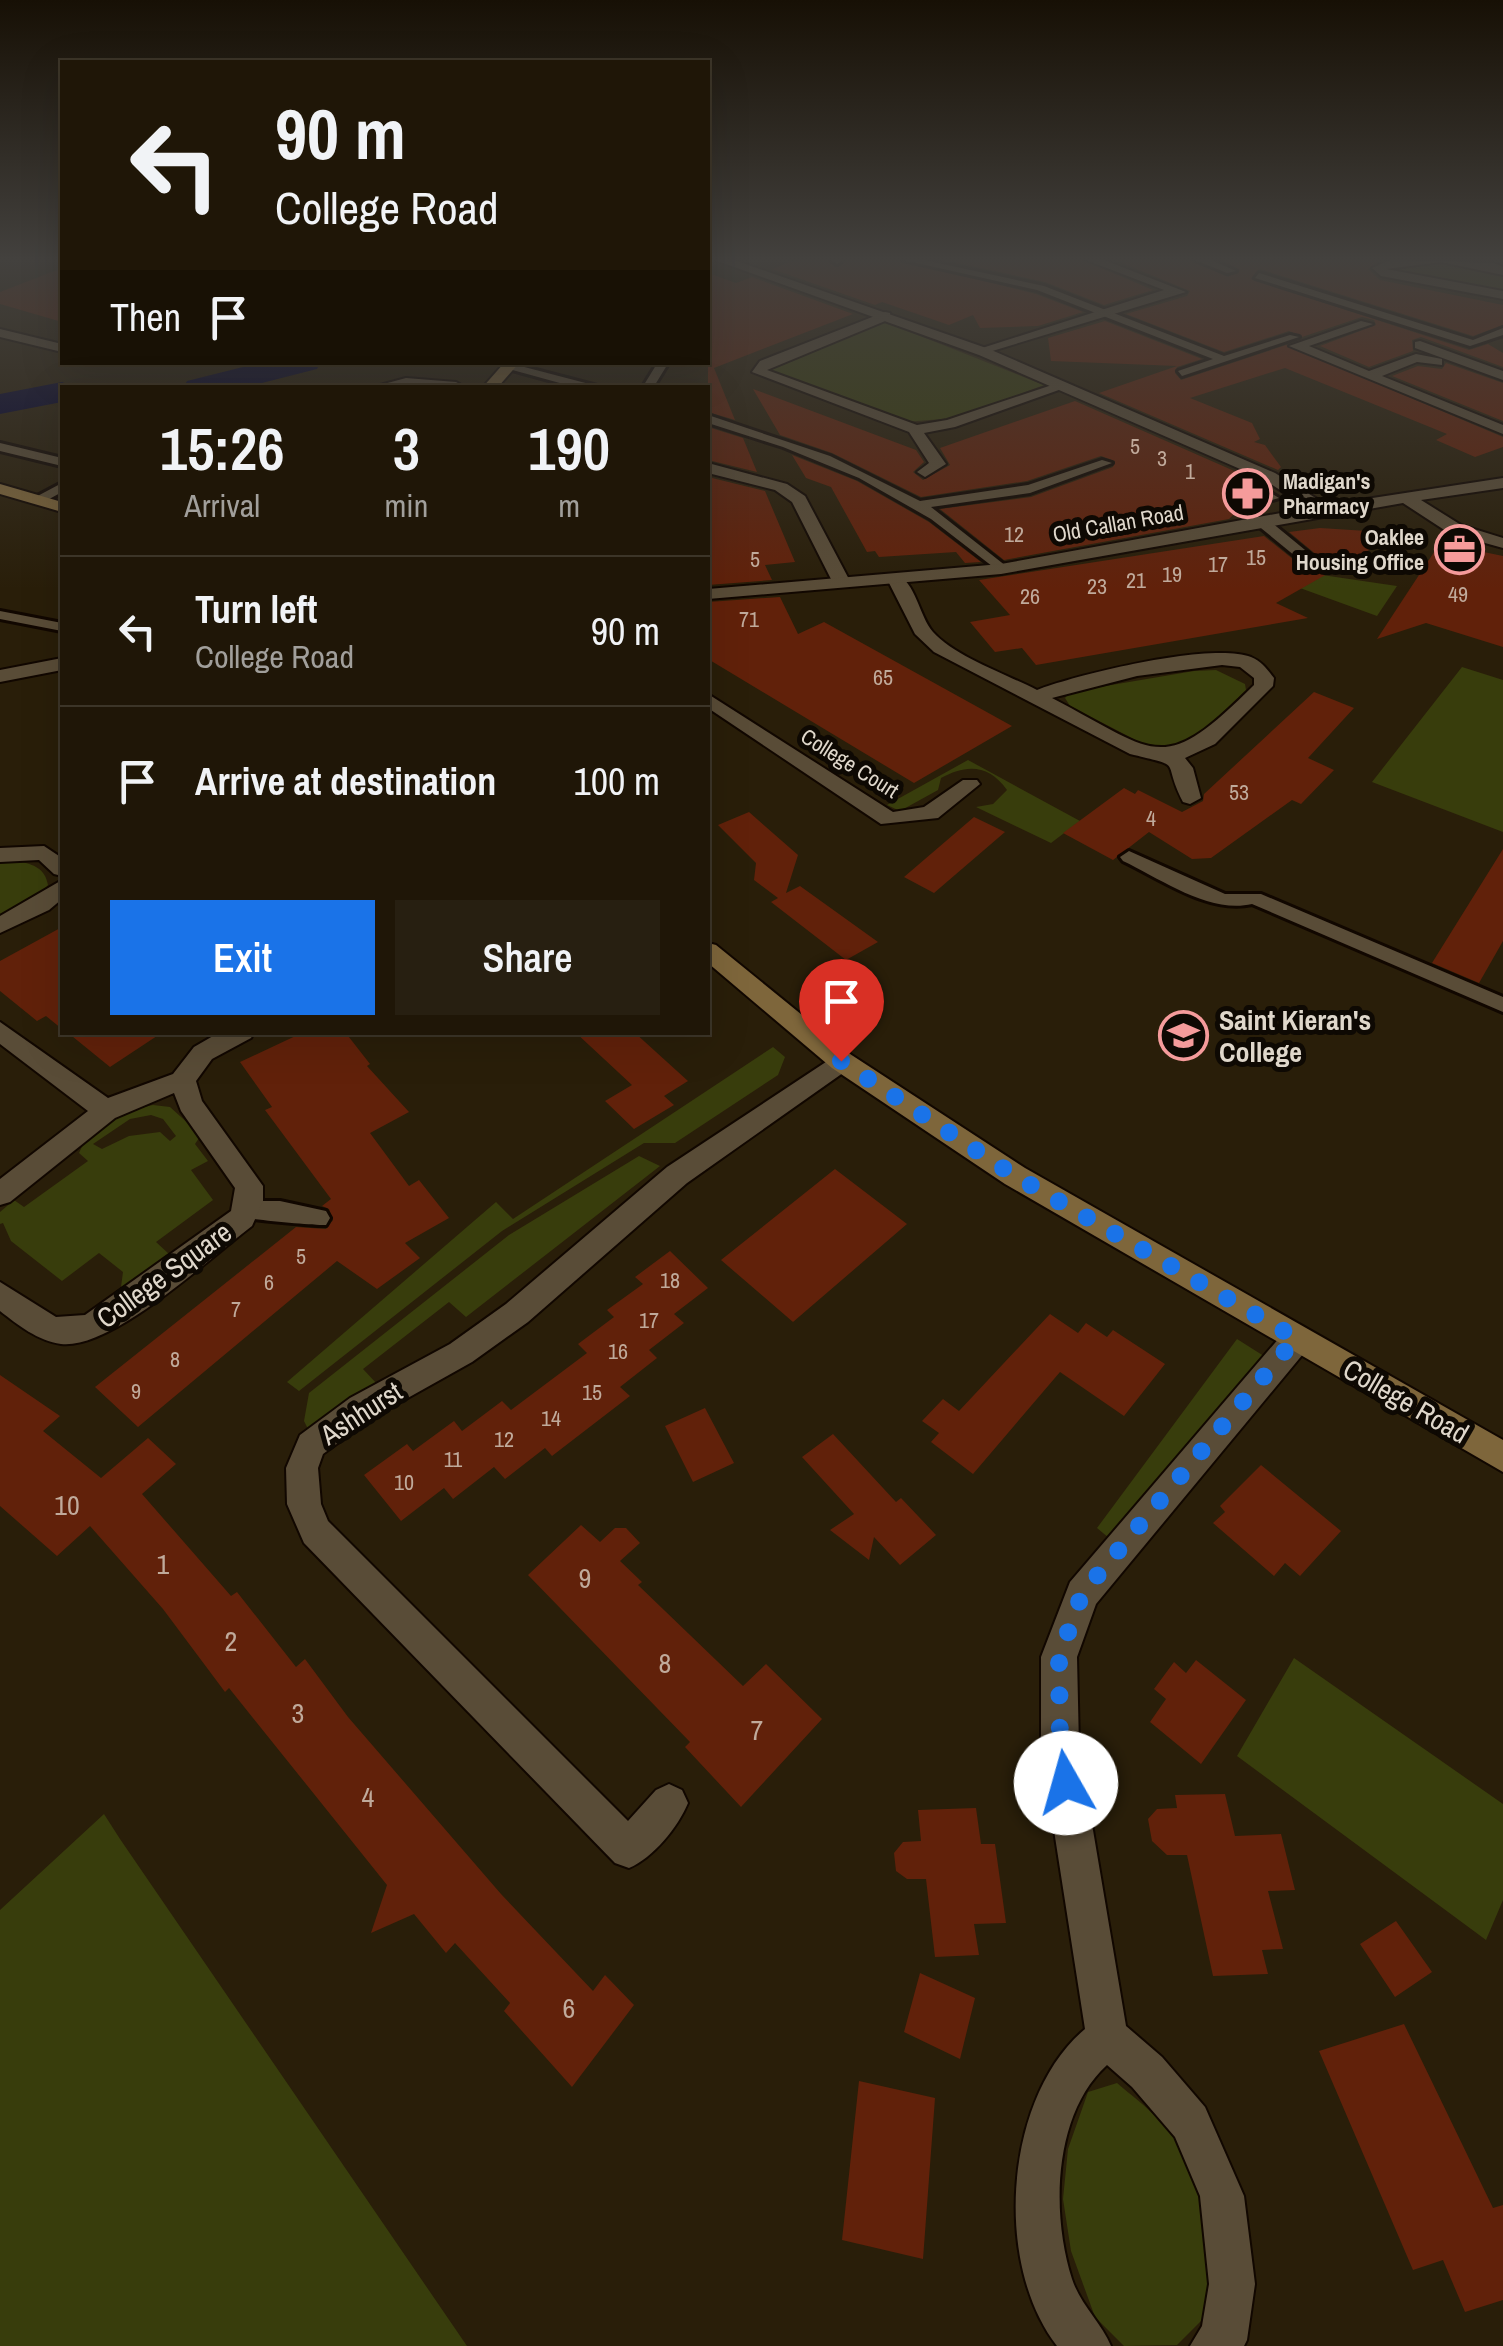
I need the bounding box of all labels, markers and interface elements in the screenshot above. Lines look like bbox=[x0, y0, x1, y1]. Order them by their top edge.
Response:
text: 90 m bbox=[275, 87, 406, 181]
icon: left bbox=[110, 100, 240, 230]
text: College Road bbox=[275, 177, 499, 238]
icon: arrive bbox=[201, 290, 256, 345]
text: Then bbox=[110, 292, 181, 343]
text: 15:26 bbox=[160, 408, 285, 489]
text: 3 bbox=[393, 408, 420, 489]
text: 190 bbox=[528, 408, 610, 489]
house number: 5 bbox=[1130, 431, 1140, 461]
house number: 3 bbox=[1157, 443, 1167, 473]
house number: 1 bbox=[1185, 456, 1195, 486]
place label: Madigan's Pharmacy bbox=[1283, 466, 1371, 521]
pharmacy icon: Madigan's Pharmacy bbox=[1222, 468, 1274, 520]
text: Arrival bbox=[184, 484, 260, 527]
text: min bbox=[385, 484, 428, 527]
text: m bbox=[558, 484, 580, 527]
street label: Old Callan Road bbox=[1050, 497, 1186, 549]
house number: 12 bbox=[1004, 519, 1024, 549]
place label: Oaklee Housing Office bbox=[1296, 522, 1424, 577]
office icon: Oaklee Housing Office bbox=[1433, 524, 1485, 576]
house number: 15 bbox=[1246, 542, 1266, 572]
house number: 5 bbox=[750, 544, 760, 574]
house number: 17 bbox=[1208, 549, 1228, 579]
house number: 19 bbox=[1162, 559, 1182, 589]
house number: 21 bbox=[1126, 565, 1146, 595]
house number: 23 bbox=[1087, 571, 1107, 601]
house number: 49 bbox=[1448, 579, 1468, 609]
house number: 26 bbox=[1020, 581, 1040, 611]
text: Turn left bbox=[195, 584, 317, 635]
icon: left bbox=[110, 604, 165, 659]
house number: 71 bbox=[739, 604, 759, 634]
text: 90 m bbox=[591, 606, 660, 657]
text: College Road bbox=[195, 635, 354, 678]
house number: 65 bbox=[873, 662, 893, 692]
street label: College Court bbox=[795, 721, 905, 805]
icon: arrive bbox=[110, 754, 165, 809]
text: Arrive at destination bbox=[195, 756, 496, 807]
text: 100 m bbox=[573, 756, 660, 807]
house number: 53 bbox=[1229, 777, 1249, 807]
house number: 4 bbox=[1146, 803, 1156, 833]
button: Exit bbox=[110, 900, 375, 1015]
button: Share bbox=[395, 900, 660, 1015]
pin bbox=[799, 959, 884, 1062]
icon: arrive bbox=[814, 974, 869, 1029]
place label: Saint Kieran's College bbox=[1219, 1001, 1371, 1071]
school or university icon: Saint Kieran's College bbox=[1158, 1010, 1210, 1062]
street label: College Square bbox=[89, 1213, 239, 1337]
house number: 5 bbox=[296, 1241, 306, 1271]
house number: 18 bbox=[660, 1265, 680, 1295]
house number: 6 bbox=[264, 1267, 274, 1297]
house number: 7 bbox=[231, 1294, 241, 1324]
house number: 17 bbox=[639, 1305, 659, 1335]
house number: 16 bbox=[608, 1336, 628, 1366]
house number: 8 bbox=[170, 1344, 180, 1374]
street label: College Road bbox=[1336, 1350, 1476, 1452]
street label: Ashhurst bbox=[312, 1372, 409, 1454]
house number: 9 bbox=[131, 1376, 141, 1406]
house number: 15 bbox=[582, 1377, 602, 1407]
house number: 14 bbox=[541, 1403, 561, 1433]
house number: 12 bbox=[494, 1424, 514, 1454]
house number: 11 bbox=[444, 1444, 462, 1474]
house number: 10 bbox=[394, 1467, 414, 1497]
house number: 10 bbox=[54, 1486, 80, 1524]
house number: 1 bbox=[157, 1545, 170, 1583]
house number: 9 bbox=[579, 1559, 591, 1597]
house number: 2 bbox=[225, 1622, 237, 1660]
house number: 8 bbox=[659, 1644, 671, 1682]
house number: 3 bbox=[292, 1694, 304, 1732]
house number: 7 bbox=[751, 1711, 763, 1749]
position arrow bbox=[1014, 1731, 1118, 1835]
house number: 4 bbox=[362, 1778, 375, 1816]
house number: 6 bbox=[563, 1989, 575, 2027]

